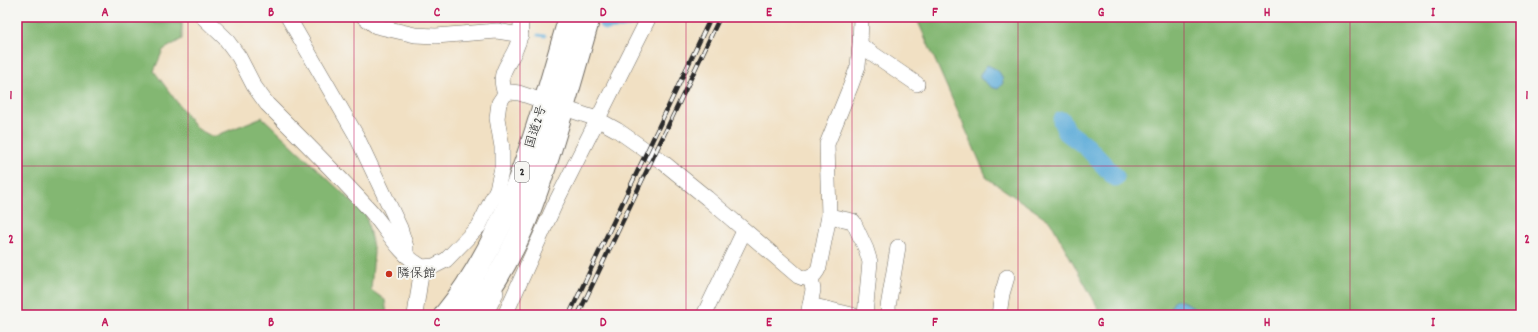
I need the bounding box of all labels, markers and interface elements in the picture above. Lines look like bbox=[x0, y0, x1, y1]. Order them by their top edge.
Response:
text: A bbox=[101, 4, 109, 23]
text: B bbox=[268, 4, 274, 23]
text: C bbox=[434, 4, 441, 23]
text: D bbox=[600, 4, 607, 23]
text: E bbox=[766, 4, 773, 23]
text: F bbox=[932, 4, 938, 23]
text: G bbox=[1098, 4, 1105, 23]
text: H bbox=[1264, 4, 1271, 23]
text: I bbox=[1431, 4, 1436, 23]
text: 1 bbox=[10, 87, 13, 106]
text: 1 bbox=[1526, 87, 1529, 106]
street label: 国道2号 bbox=[521, 103, 553, 151]
road number: 2 bbox=[515, 162, 529, 182]
text: 2 bbox=[8, 231, 14, 250]
text: 2 bbox=[1524, 231, 1530, 250]
place label: 隣保館 bbox=[397, 265, 436, 284]
marker: 隣保館 bbox=[384, 269, 394, 279]
text: A bbox=[101, 314, 109, 332]
text: B bbox=[268, 314, 274, 332]
text: C bbox=[434, 314, 441, 332]
text: D bbox=[600, 314, 607, 332]
text: E bbox=[766, 314, 773, 332]
text: F bbox=[932, 314, 938, 332]
text: G bbox=[1098, 314, 1105, 332]
text: H bbox=[1264, 314, 1271, 332]
text: I bbox=[1431, 314, 1436, 332]

